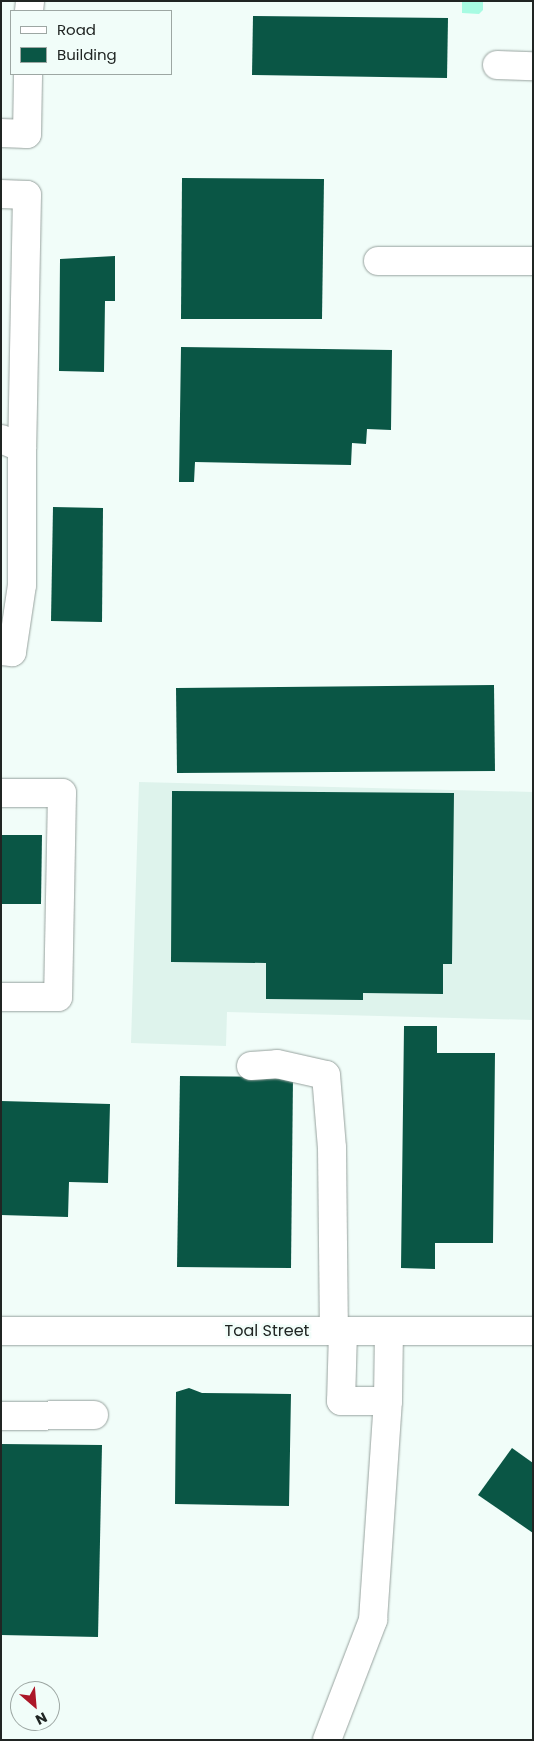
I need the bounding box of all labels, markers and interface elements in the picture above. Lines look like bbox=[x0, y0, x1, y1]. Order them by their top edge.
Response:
legend bbox=[10, 10, 172, 75]
text: Road bbox=[57, 19, 96, 40]
text: Building bbox=[57, 44, 117, 65]
street label: Toal Street bbox=[225, 1321, 309, 1341]
north arrow bbox=[10, 1681, 60, 1731]
text: N bbox=[32, 1707, 51, 1730]

